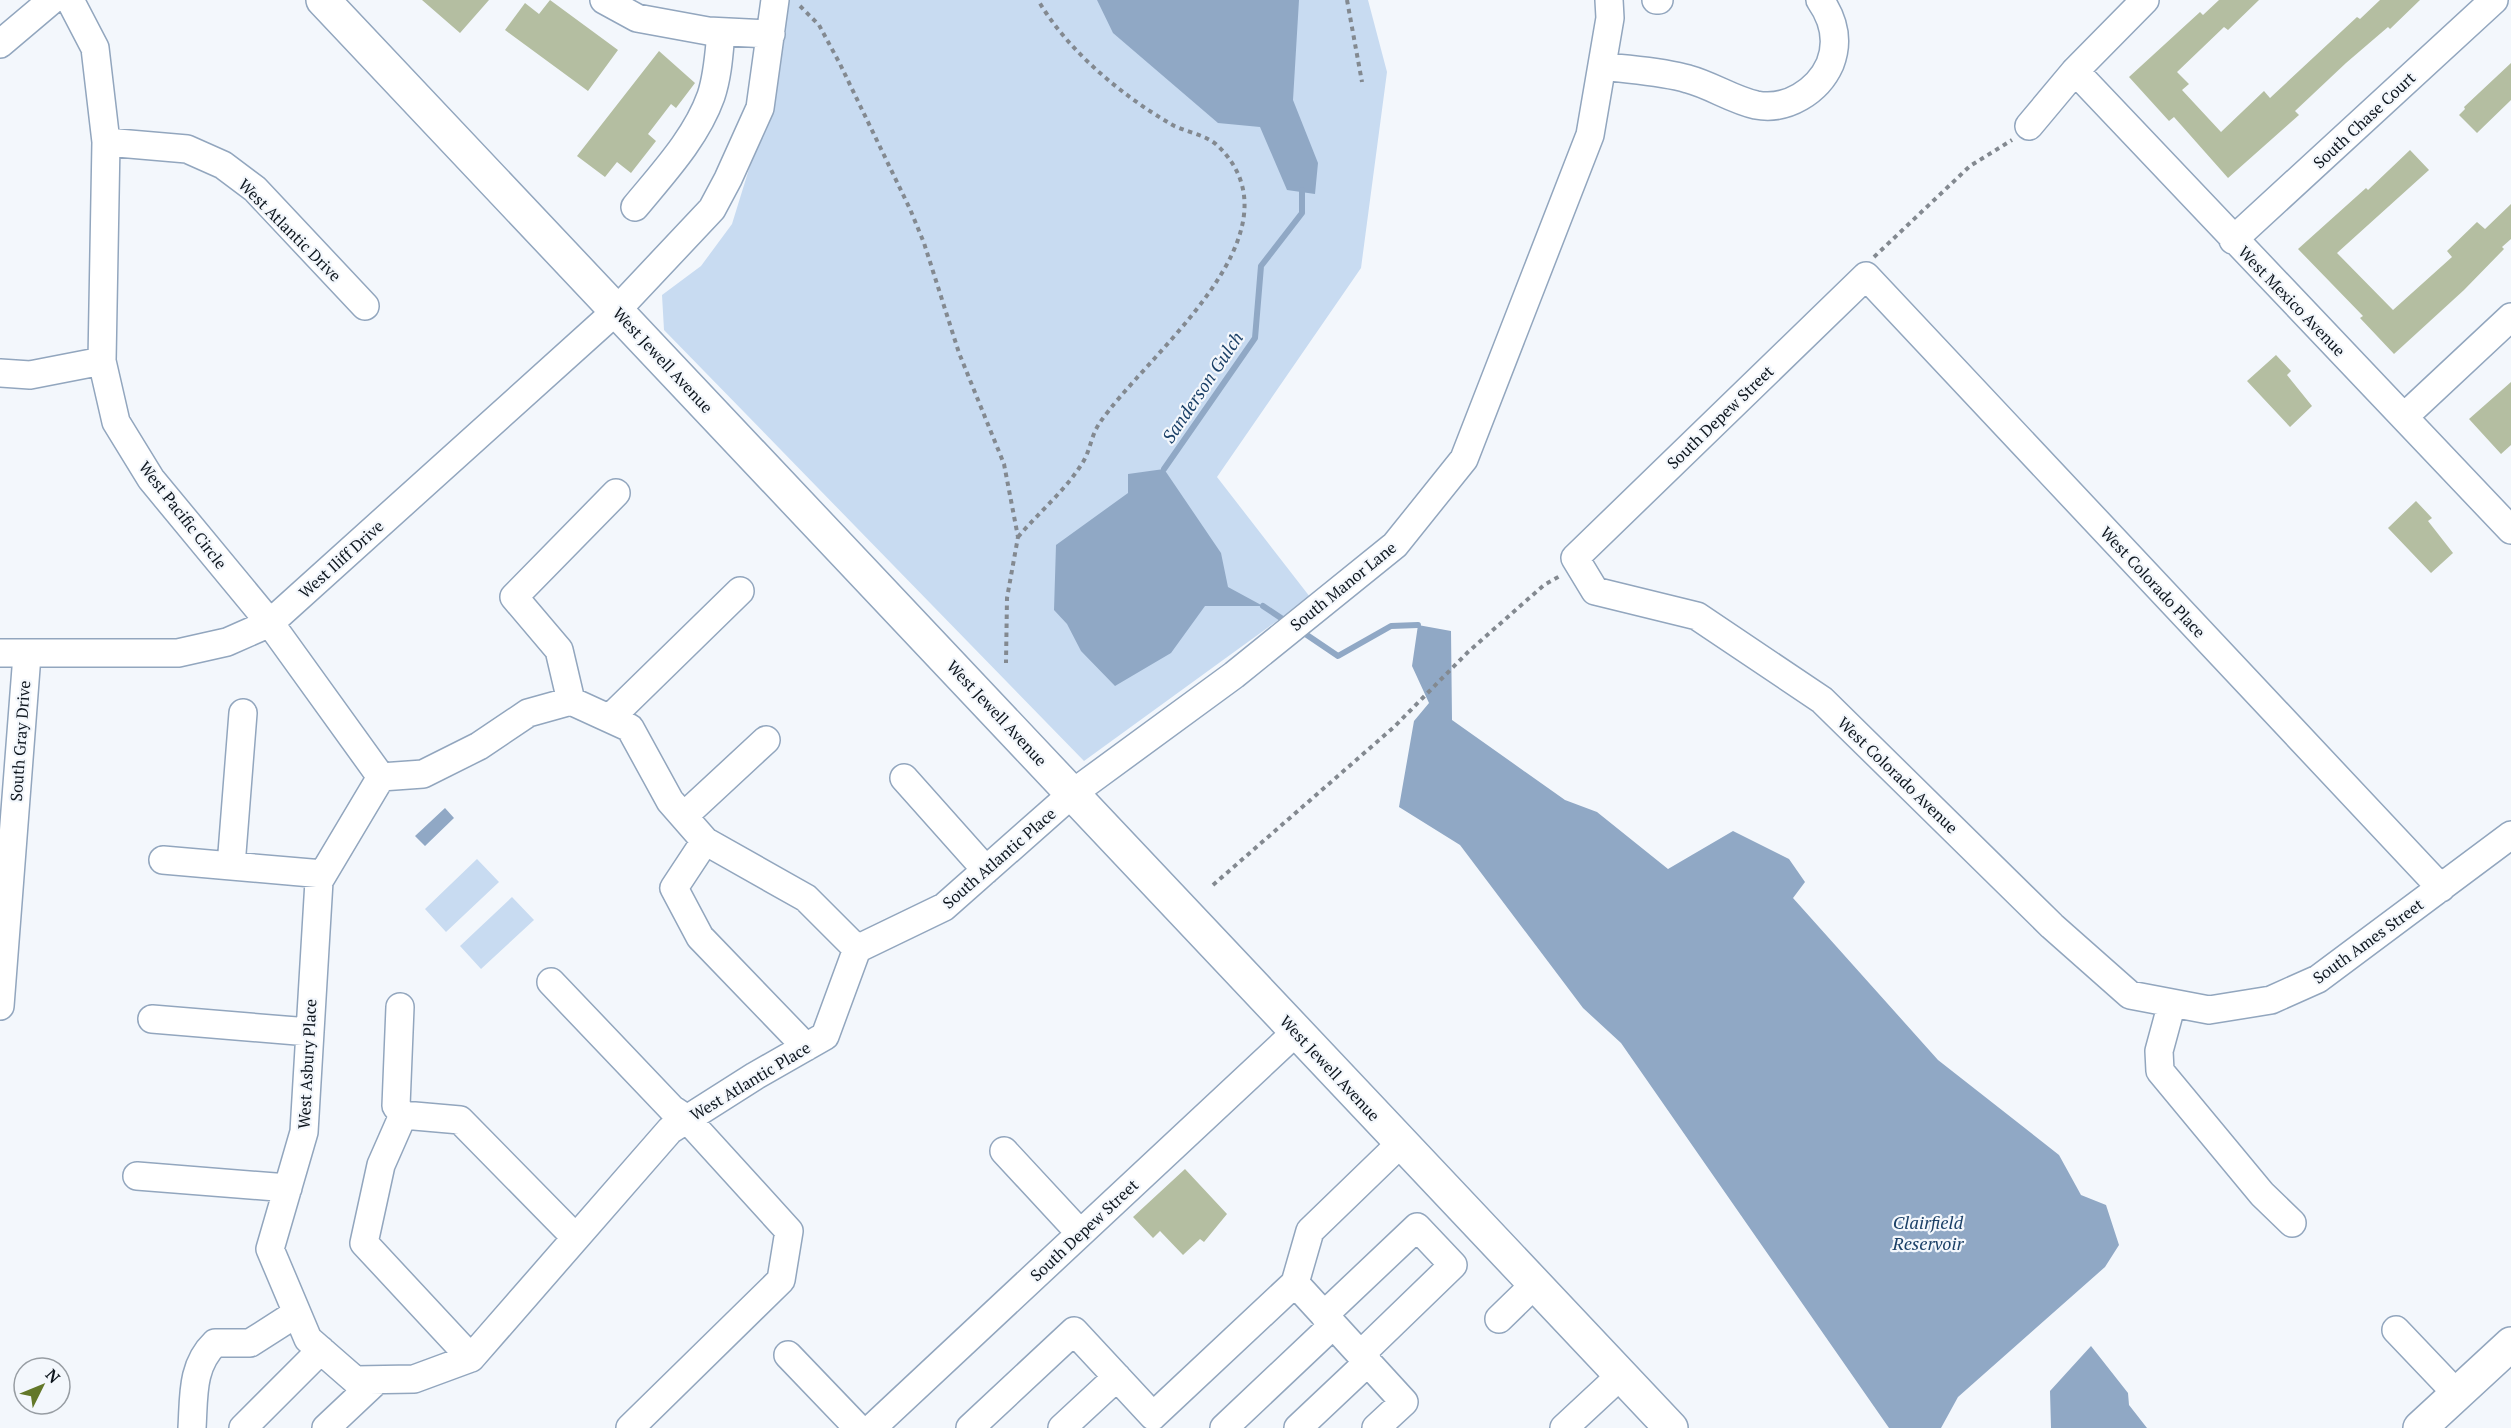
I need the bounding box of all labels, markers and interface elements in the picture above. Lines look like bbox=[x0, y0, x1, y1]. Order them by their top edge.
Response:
street label: South Chase Court bbox=[2308, 67, 2420, 173]
street label: West Atlantic Drive bbox=[234, 174, 346, 286]
street label: West Mexico Avenue bbox=[2234, 241, 2350, 361]
street label: West Jewell Avenue bbox=[608, 302, 718, 418]
water label: Sanderson Gulch bbox=[1156, 327, 1248, 447]
street label: South Depew Street bbox=[1662, 360, 1778, 474]
street label: West Pacific Circle bbox=[134, 457, 232, 573]
street label: West Iliff Drive bbox=[294, 515, 388, 603]
street label: West Colorado Place bbox=[2096, 522, 2210, 642]
street label: South Manor Lane bbox=[1285, 536, 1401, 636]
street label: West Jewell Avenue bbox=[942, 655, 1052, 771]
street label: South Gray Drive bbox=[5, 680, 35, 802]
street label: West Colorado Avenue bbox=[1833, 712, 1963, 838]
street label: South Atlantic Place bbox=[938, 803, 1060, 913]
street label: South Ames Street bbox=[2308, 893, 2428, 989]
street label: West Asbury Place bbox=[293, 998, 321, 1130]
street label: West Jewell Avenue bbox=[1275, 1010, 1385, 1126]
street label: West Atlantic Place bbox=[686, 1036, 814, 1126]
street label: South Depew Street bbox=[1025, 1174, 1143, 1286]
water label: Clairfield Reservoir bbox=[1892, 1210, 1964, 1255]
north arrow bbox=[12, 1356, 72, 1416]
text: N bbox=[41, 1364, 65, 1388]

